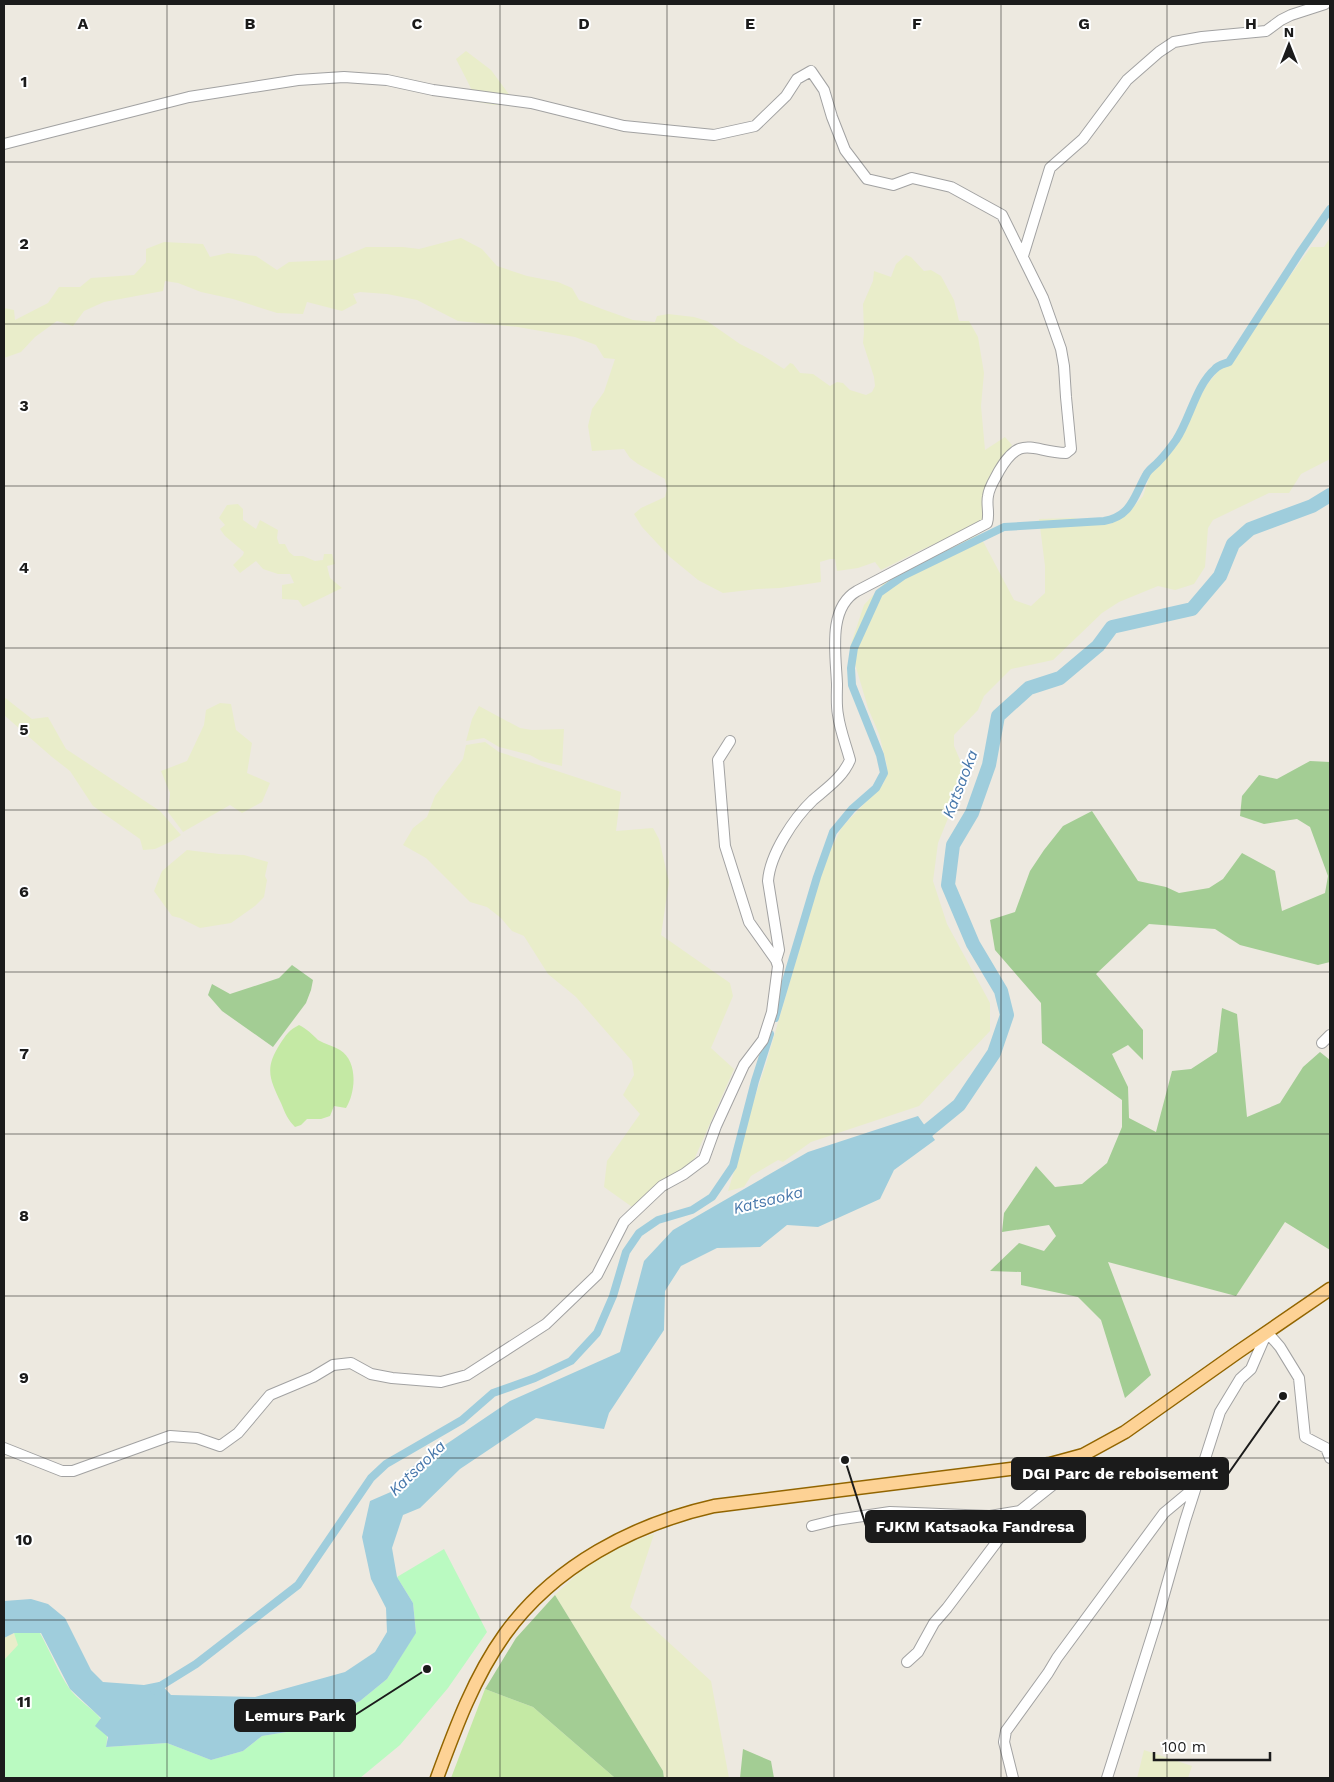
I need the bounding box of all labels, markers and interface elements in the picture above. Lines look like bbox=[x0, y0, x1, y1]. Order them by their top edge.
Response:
text: A bbox=[78, 14, 89, 33]
text: B bbox=[245, 14, 256, 33]
text: C bbox=[412, 14, 423, 33]
text: D bbox=[578, 14, 590, 33]
text: E bbox=[745, 14, 755, 33]
text: F bbox=[912, 14, 922, 33]
text: G bbox=[1078, 14, 1090, 33]
text: H bbox=[1245, 14, 1257, 33]
north arrow bbox=[1264, 20, 1314, 70]
text: N bbox=[1284, 24, 1294, 40]
text: 1 bbox=[21, 72, 27, 91]
text: 2 bbox=[19, 234, 29, 253]
text: 3 bbox=[19, 396, 29, 415]
text: 4 bbox=[19, 558, 29, 577]
text: 5 bbox=[19, 720, 29, 739]
water label: Katsaoka bbox=[938, 747, 982, 821]
text: 6 bbox=[19, 882, 29, 901]
text: 7 bbox=[19, 1044, 29, 1063]
water label: Katsaoka bbox=[731, 1182, 805, 1218]
text: 8 bbox=[19, 1206, 29, 1225]
text: 9 bbox=[19, 1368, 29, 1387]
water label: Katsaoka bbox=[385, 1436, 449, 1500]
callout: DGI Parc de reboisement bbox=[1012, 1458, 1228, 1489]
text: DGI Parc de reboisement bbox=[1022, 1464, 1218, 1483]
callout: FJKM Katsaoka Fandresa bbox=[866, 1511, 1085, 1542]
text: FJKM Katsaoka Fandresa bbox=[876, 1517, 1075, 1536]
text: 10 bbox=[15, 1530, 33, 1549]
text: 11 bbox=[17, 1692, 31, 1711]
callout: Lemurs Park bbox=[235, 1700, 355, 1731]
text: Lemurs Park bbox=[245, 1706, 345, 1725]
scale bar bbox=[1154, 1730, 1270, 1762]
text: 100 m bbox=[1162, 1738, 1206, 1756]

